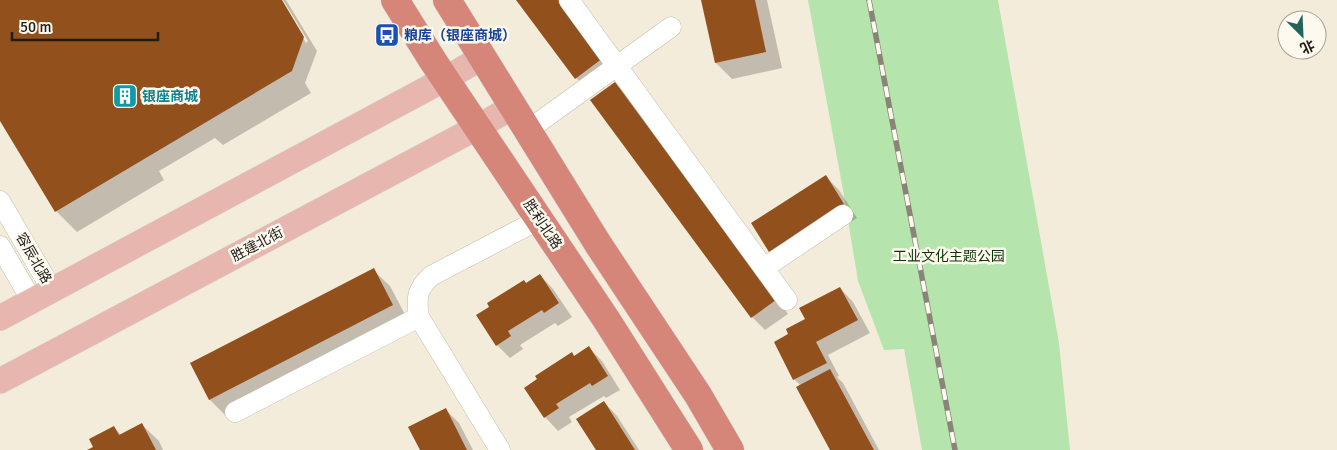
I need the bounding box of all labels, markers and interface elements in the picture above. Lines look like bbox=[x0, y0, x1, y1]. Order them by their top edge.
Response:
scale bar bbox=[12, 10, 159, 42]
north arrow bbox=[1277, 10, 1327, 60]
text: 50 m bbox=[20, 18, 51, 36]
bus stop icon: 粮库（银座商城） bbox=[374, 22, 400, 48]
place label: 粮库（银座商城） bbox=[404, 27, 516, 44]
text: 北 bbox=[1297, 36, 1317, 57]
building icon: 银座商城 bbox=[112, 83, 138, 109]
place label: 银座商城 bbox=[142, 88, 198, 105]
street label: 胜利北路 bbox=[520, 196, 565, 252]
street label: 胜建北街 bbox=[229, 224, 286, 265]
street label: 容辰北路 bbox=[12, 230, 55, 287]
park label: 工业文化主题公园 bbox=[893, 248, 1005, 265]

